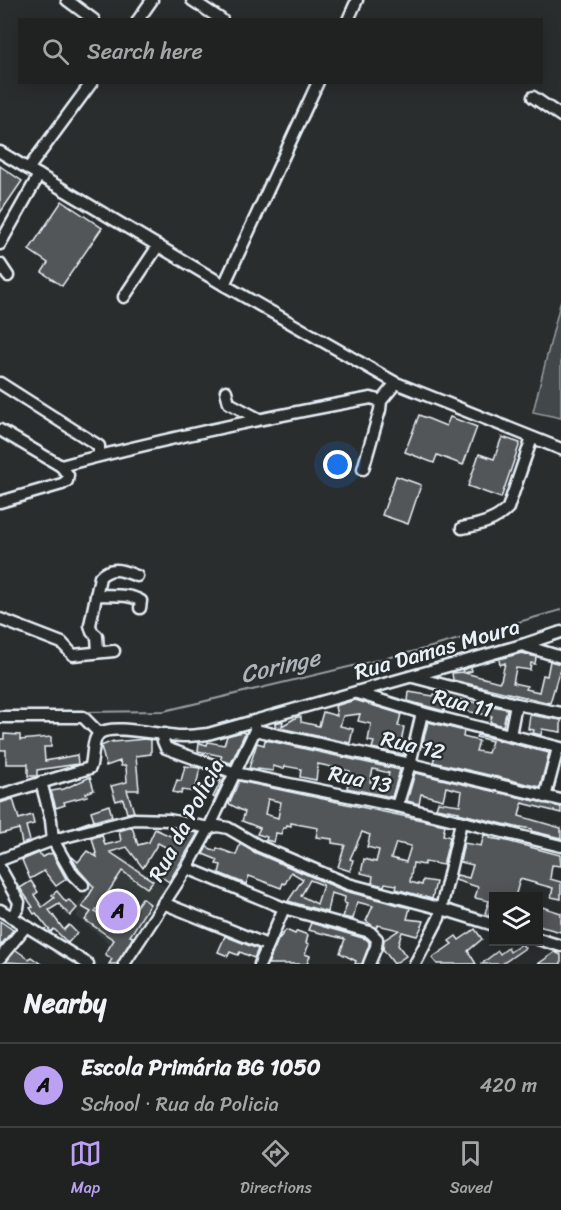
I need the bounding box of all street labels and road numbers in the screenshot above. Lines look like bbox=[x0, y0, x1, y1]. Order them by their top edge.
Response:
street label: Rua Damas Moura bbox=[350, 607, 524, 691]
street label: Rua 11 bbox=[429, 677, 497, 729]
street label: Rua 12 bbox=[377, 719, 449, 771]
street label: Rua da Policia bbox=[137, 751, 235, 889]
street label: Rua 13 bbox=[325, 753, 395, 805]

